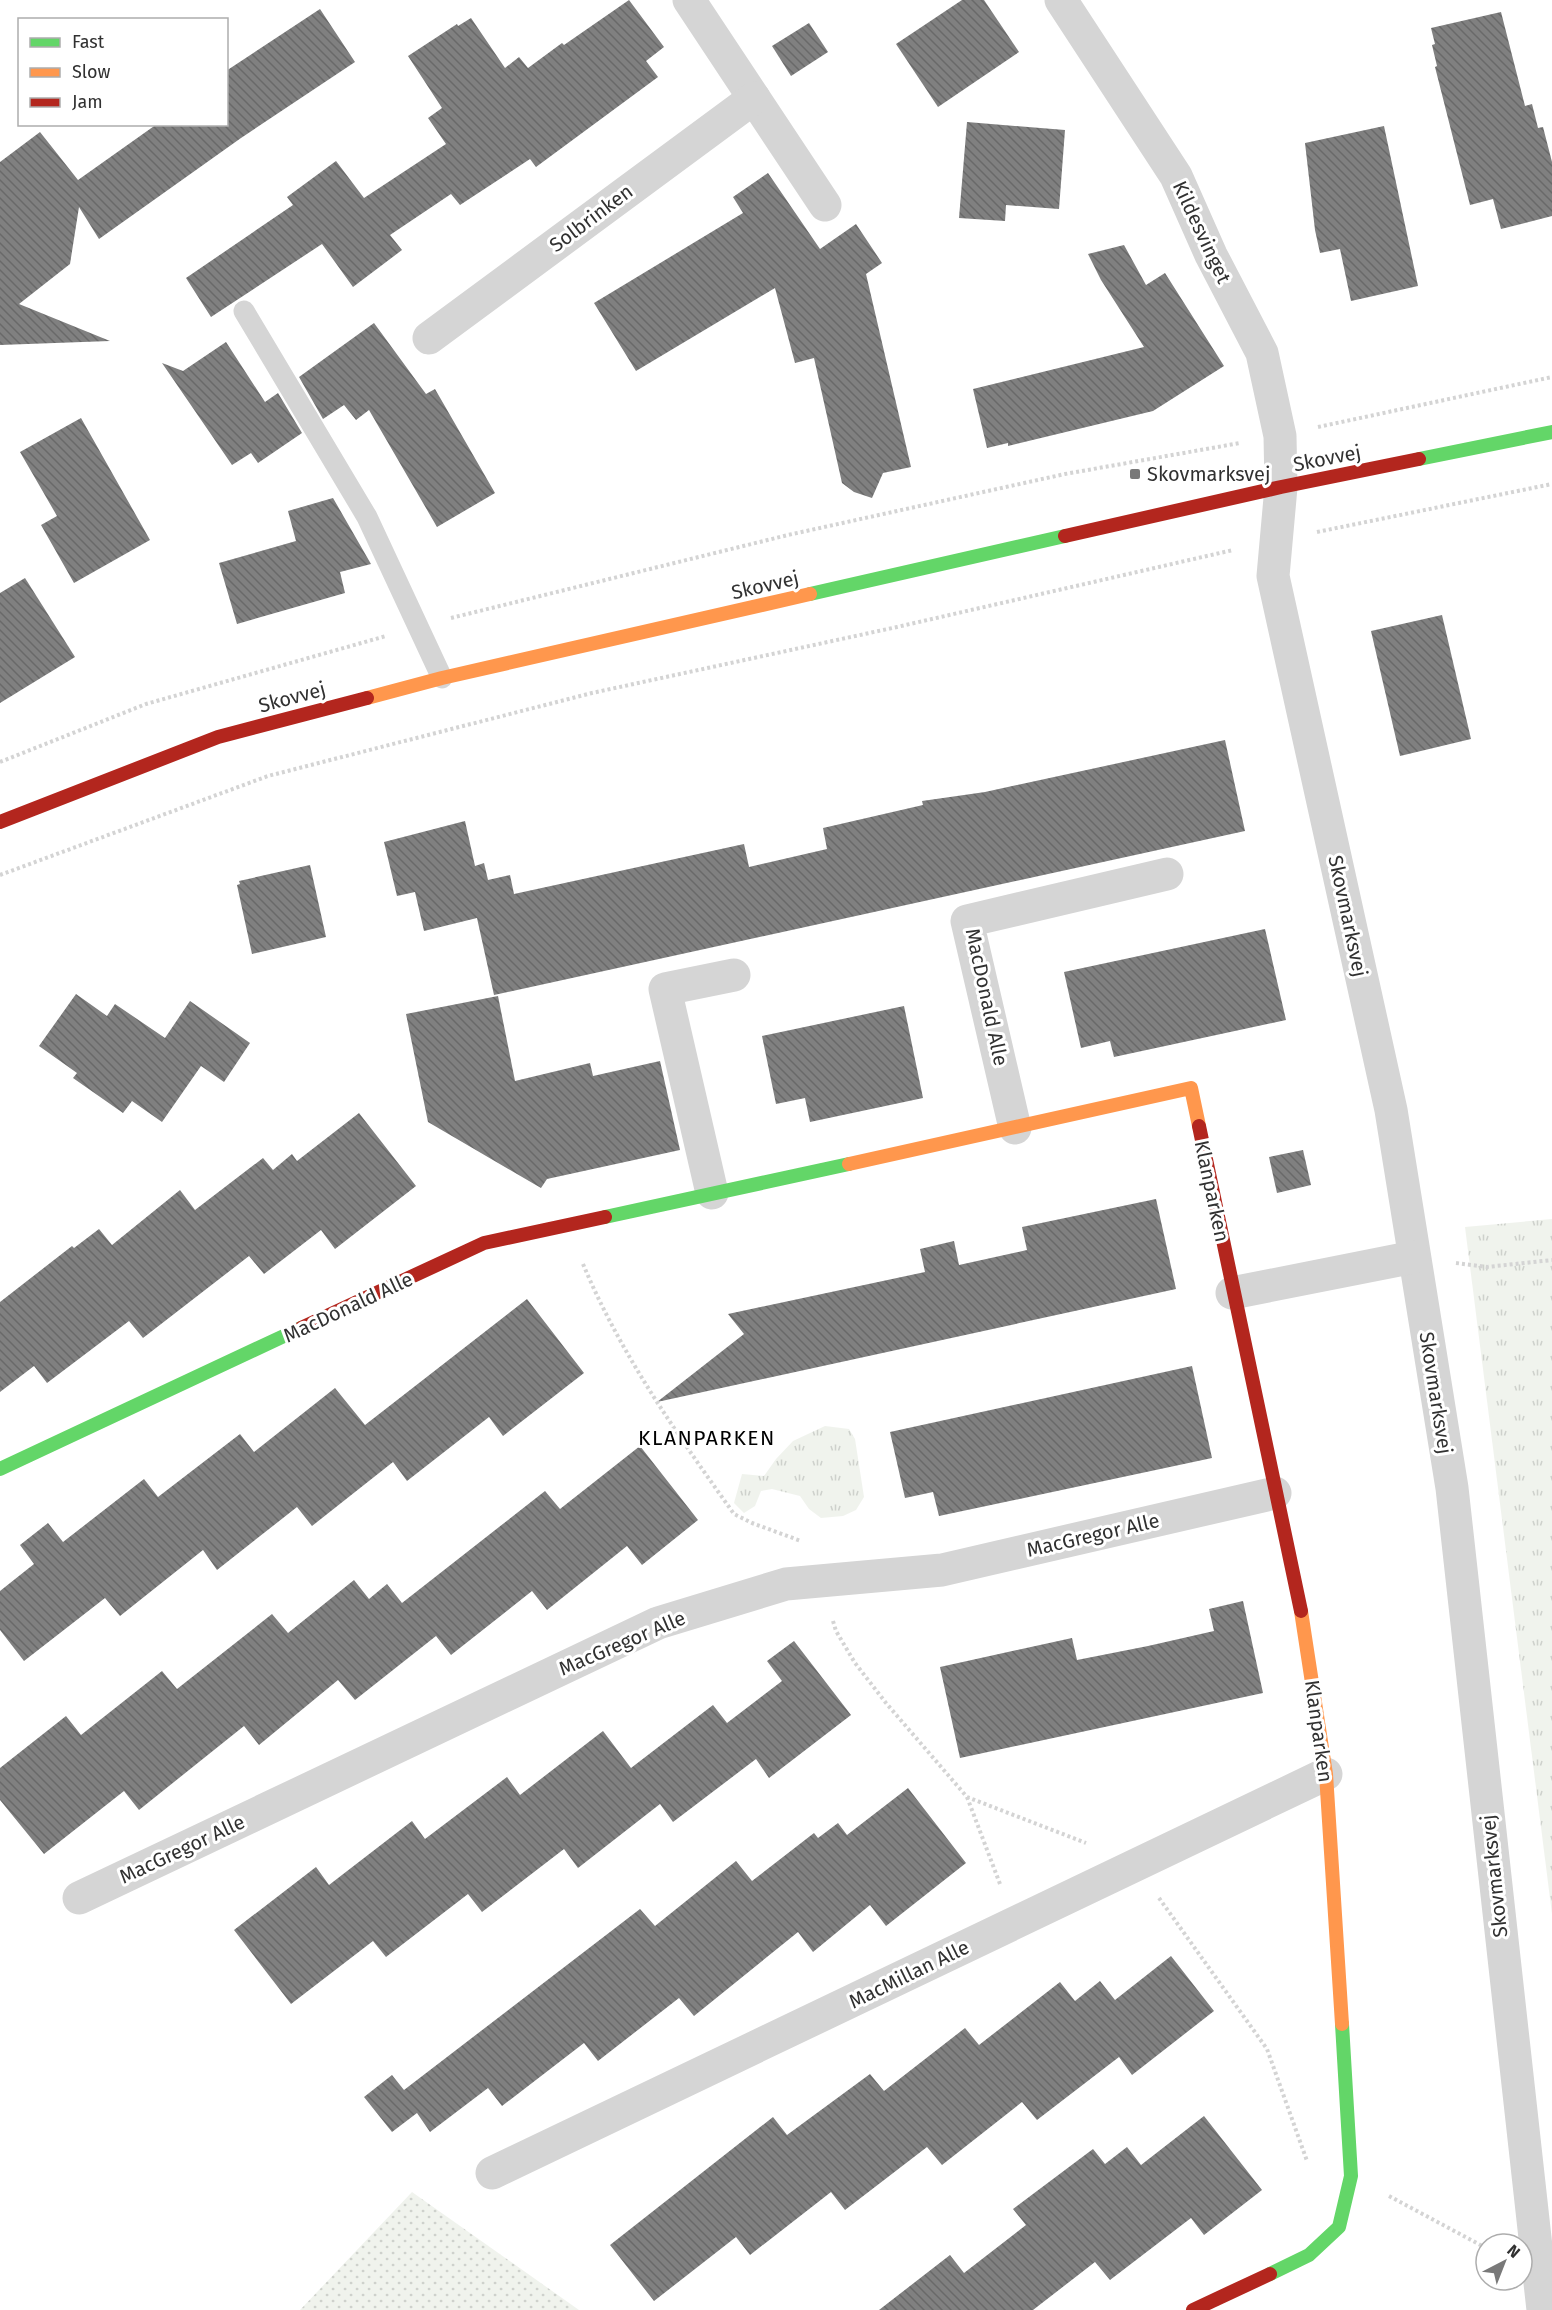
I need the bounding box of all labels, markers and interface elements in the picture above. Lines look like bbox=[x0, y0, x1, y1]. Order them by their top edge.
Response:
legend bbox=[18, 18, 228, 126]
text: Fast bbox=[72, 31, 105, 53]
text: Slow bbox=[72, 61, 111, 83]
text: Jam bbox=[72, 91, 103, 113]
street label: Kildesvinget bbox=[1168, 177, 1237, 288]
street label: Solbrinken bbox=[545, 179, 637, 257]
street label: Skovvej bbox=[1291, 440, 1363, 476]
place label: Skovmarksvej bbox=[1147, 462, 1271, 486]
marker: Skovmarksvej bbox=[1128, 467, 1142, 481]
street label: Skovvej bbox=[729, 566, 801, 604]
street label: Skovvej bbox=[256, 677, 328, 717]
street label: Skovmarksvej bbox=[1323, 853, 1373, 979]
street label: MacDonald Alle bbox=[961, 926, 1013, 1068]
street label: Klanparken bbox=[1190, 1138, 1234, 1244]
street label: MacDonald Alle bbox=[280, 1267, 416, 1347]
street label: Skovmarksvej bbox=[1414, 1330, 1458, 1456]
district label: KLANPARKEN bbox=[638, 1425, 776, 1451]
street label: MacGregor Alle bbox=[1024, 1508, 1162, 1562]
street label: MacGregor Alle bbox=[555, 1606, 689, 1680]
street label: Klanparken bbox=[1300, 1678, 1338, 1784]
street label: MacGregor Alle bbox=[116, 1810, 248, 1888]
street label: Skovmarksvej bbox=[1476, 1813, 1512, 1939]
street label: MacMillan Alle bbox=[845, 1935, 973, 2013]
north arrow bbox=[1474, 2232, 1534, 2292]
text: N bbox=[1503, 2241, 1524, 2262]

